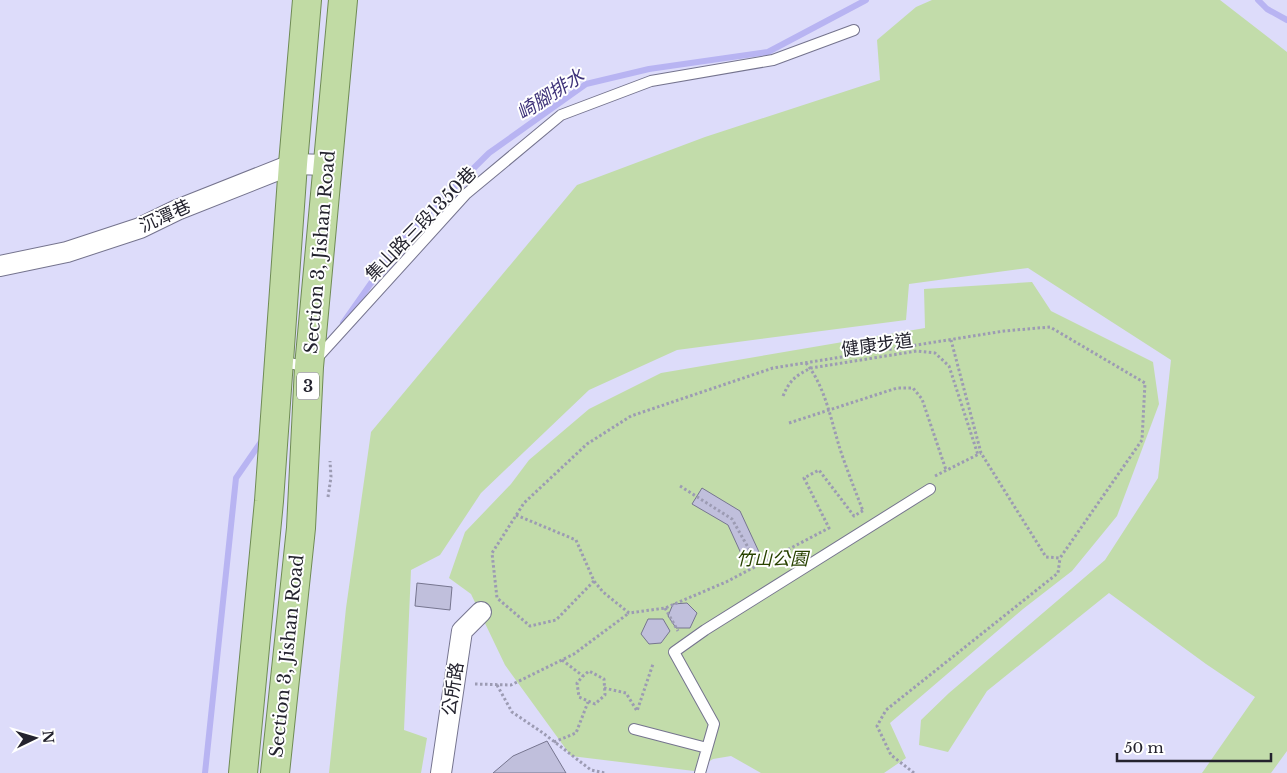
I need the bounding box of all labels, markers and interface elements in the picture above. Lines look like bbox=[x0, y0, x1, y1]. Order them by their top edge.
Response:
water label: 崎腳排水 bbox=[512, 64, 589, 125]
street label: Section 3, Jishan Road bbox=[300, 149, 340, 355]
street label: 集山路三段1350巷 bbox=[361, 162, 481, 286]
street label: 沉潭巷 bbox=[136, 195, 194, 237]
street label: 健康步道 bbox=[840, 329, 914, 361]
road number: 3 bbox=[297, 372, 319, 400]
park label: 竹山公園 bbox=[736, 548, 811, 570]
street label: Section 3, Jishan Road bbox=[265, 553, 309, 759]
street label: 公所路 bbox=[438, 661, 468, 717]
north arrow bbox=[10, 713, 60, 763]
text: N bbox=[38, 730, 57, 744]
scale bar bbox=[1117, 730, 1271, 762]
text: 50 m bbox=[1124, 738, 1164, 757]

